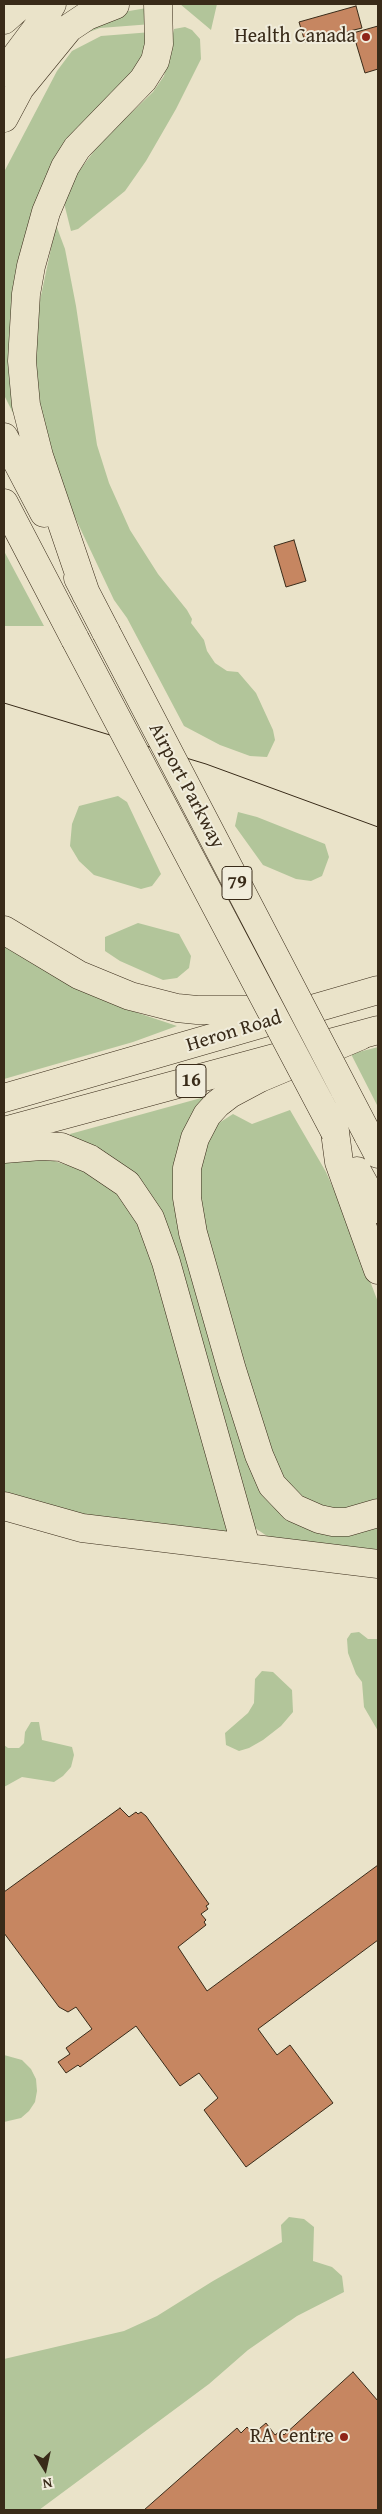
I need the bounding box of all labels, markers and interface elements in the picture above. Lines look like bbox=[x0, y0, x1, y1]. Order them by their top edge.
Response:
place label: Health Canada bbox=[234, 25, 356, 49]
marker: Health Canada bbox=[360, 31, 372, 43]
street label: Airport Parkway bbox=[143, 719, 229, 853]
road number: 79 bbox=[222, 866, 252, 900]
street label: Heron Road bbox=[183, 1006, 285, 1058]
road number: 16 bbox=[176, 1064, 206, 1098]
place label: RA Centre bbox=[250, 2425, 334, 2449]
marker: RA Centre bbox=[338, 2431, 350, 2443]
north arrow bbox=[20, 2444, 70, 2494]
text: N bbox=[41, 2473, 54, 2494]

